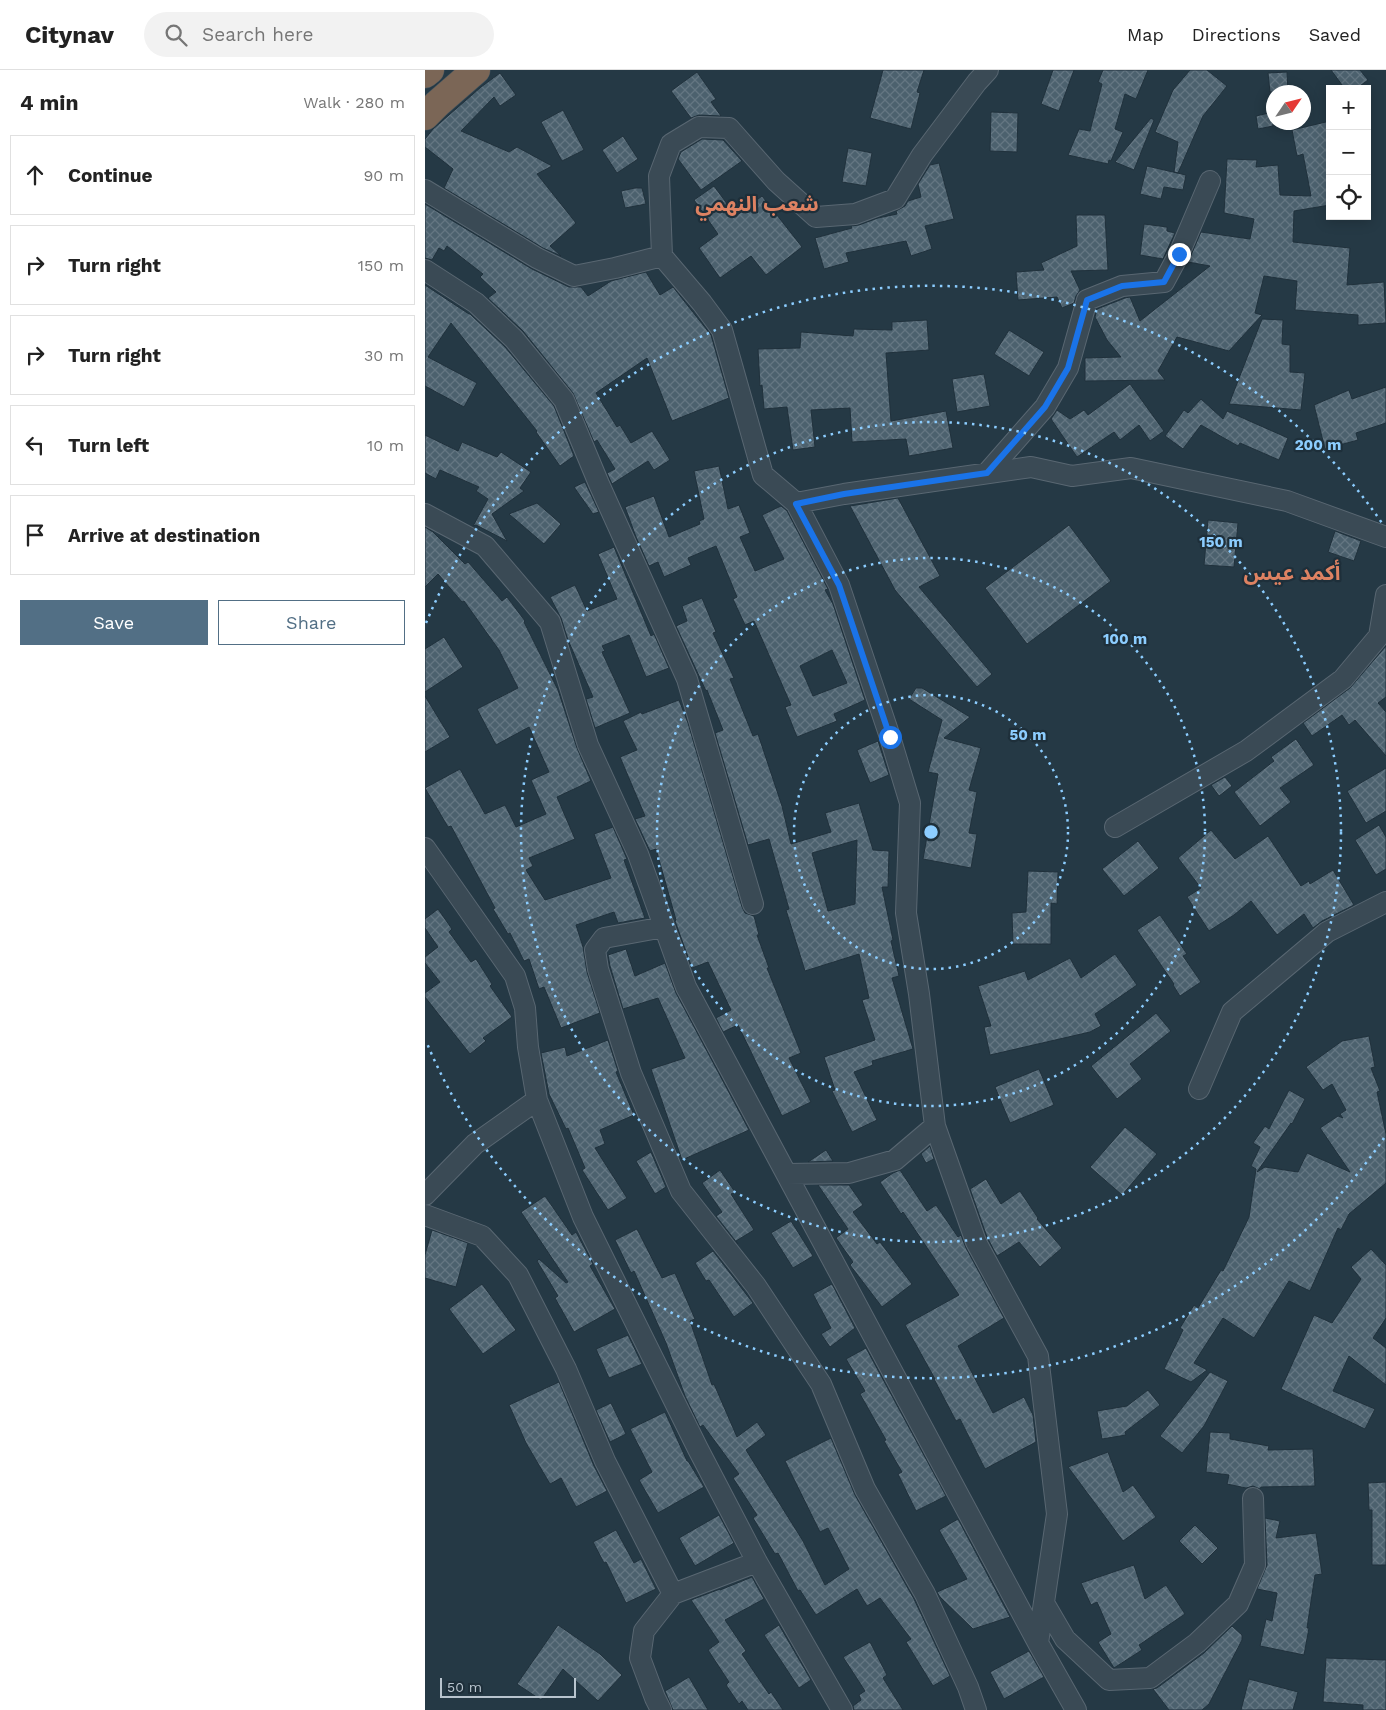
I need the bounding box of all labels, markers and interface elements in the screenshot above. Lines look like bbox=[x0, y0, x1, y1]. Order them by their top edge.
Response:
search box bbox=[144, 12, 494, 57]
text: Citynav bbox=[25, 21, 114, 49]
icon: search bbox=[162, 21, 190, 49]
text: Search here bbox=[202, 23, 313, 46]
text: Map bbox=[1127, 24, 1164, 45]
text: Directions bbox=[1192, 24, 1281, 45]
text: Saved bbox=[1309, 24, 1361, 45]
north arrow bbox=[1266, 85, 1311, 130]
map controls bbox=[1326, 85, 1371, 220]
button: + bbox=[1326, 85, 1371, 130]
text: 4 min bbox=[20, 90, 78, 115]
text: Walk · 280 m bbox=[303, 93, 405, 112]
button: − bbox=[1326, 130, 1371, 175]
icon: ahead bbox=[21, 161, 49, 189]
text: Continue bbox=[68, 164, 152, 187]
text: 90 m bbox=[363, 166, 404, 185]
button: locate bbox=[1326, 175, 1371, 220]
district label: شعب النهمي bbox=[695, 191, 819, 221]
route end bbox=[1168, 243, 1191, 266]
icon: right bbox=[21, 251, 49, 279]
text: Turn right bbox=[68, 254, 161, 277]
text: 150 m bbox=[358, 256, 404, 275]
icon: right bbox=[21, 341, 49, 369]
text: Turn right bbox=[68, 344, 161, 367]
text: 30 m bbox=[364, 346, 404, 365]
icon: left bbox=[21, 431, 49, 459]
text: Turn left bbox=[68, 434, 149, 457]
text: 10 m bbox=[367, 436, 404, 455]
text: 200 m bbox=[1295, 436, 1341, 454]
icon: arrive bbox=[21, 521, 49, 549]
text: Arrive at destination bbox=[68, 524, 260, 547]
text: 150 m bbox=[1199, 533, 1243, 551]
district label: أكمد عيس bbox=[1244, 559, 1340, 585]
button: Save bbox=[20, 600, 208, 645]
button: Share bbox=[218, 600, 405, 645]
text: 100 m bbox=[1103, 630, 1147, 648]
route start bbox=[879, 726, 902, 749]
text: 50 m bbox=[1010, 726, 1046, 744]
centre of rings bbox=[922, 823, 940, 841]
scale bar bbox=[440, 1675, 576, 1698]
text: 50 m bbox=[447, 1679, 482, 1695]

